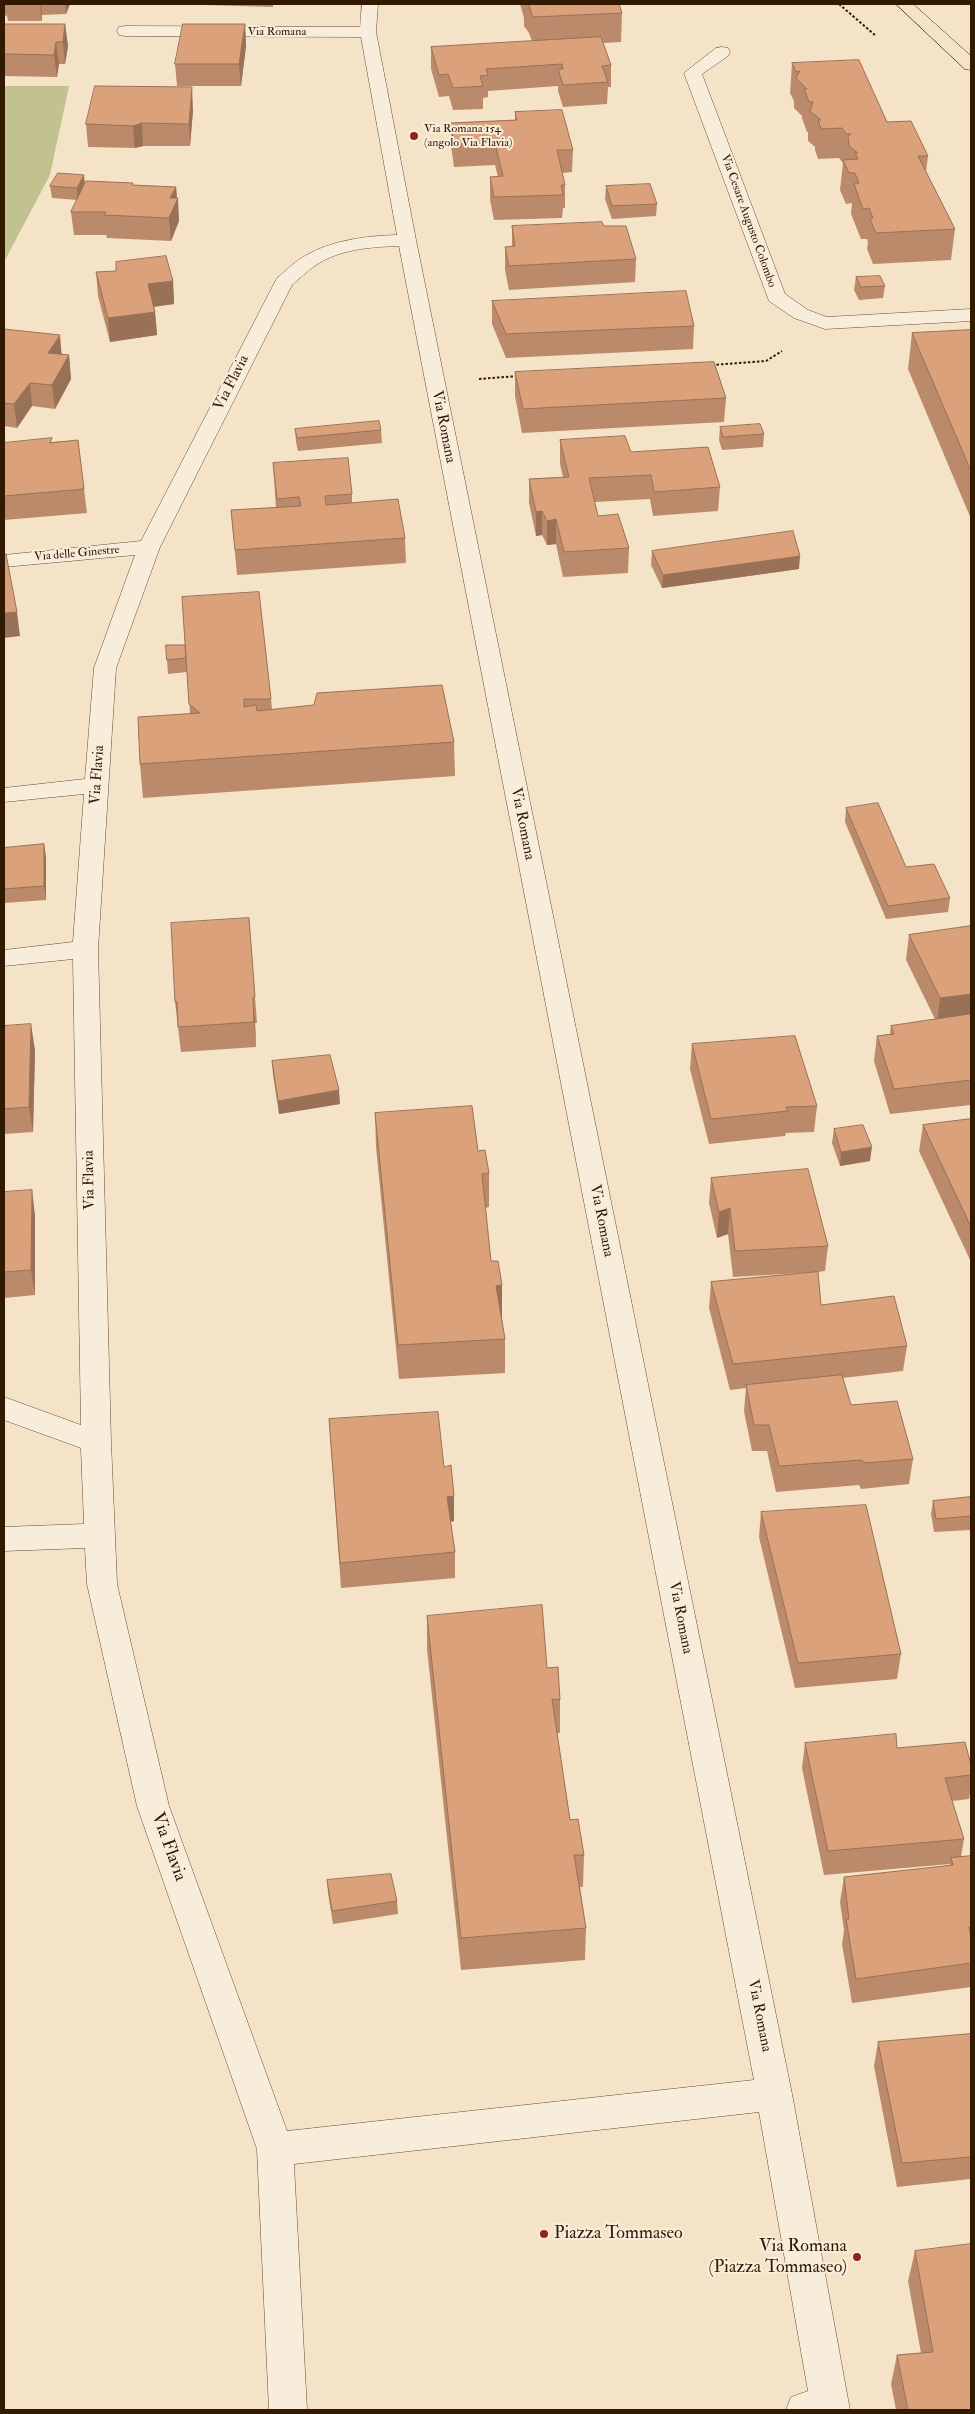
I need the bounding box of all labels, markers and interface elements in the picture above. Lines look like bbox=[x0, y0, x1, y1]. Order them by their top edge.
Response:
street label: Via Romana bbox=[248, 25, 306, 39]
place label: Via Romana 154 (angolo Via Flavia) bbox=[424, 122, 512, 150]
marker: Via Romana 154 (angolo Via Flavia) bbox=[408, 130, 420, 142]
street label: Via Cesare Augusto Colombo bbox=[717, 153, 779, 289]
street label: Via Flavia bbox=[210, 352, 254, 414]
street label: Via Romana bbox=[427, 389, 459, 465]
street label: Via delle Ginestre bbox=[34, 543, 120, 565]
street label: Via Flavia bbox=[87, 745, 109, 805]
street label: Via Romana bbox=[506, 786, 538, 862]
street label: Via Flavia bbox=[80, 1150, 100, 1210]
street label: Via Romana bbox=[585, 1183, 617, 1259]
street label: Via Romana bbox=[664, 1580, 696, 1656]
street label: Via Flavia bbox=[146, 1810, 190, 1884]
street label: Via Romana bbox=[743, 1978, 775, 2054]
place label: Piazza Tommaseo bbox=[554, 2223, 683, 2245]
marker: Piazza Tommaseo bbox=[538, 2228, 550, 2240]
place label: Via Romana (Piazza Tommaseo) bbox=[709, 2236, 847, 2278]
marker: Via Romana (Piazza Tommaseo) bbox=[851, 2251, 863, 2263]

